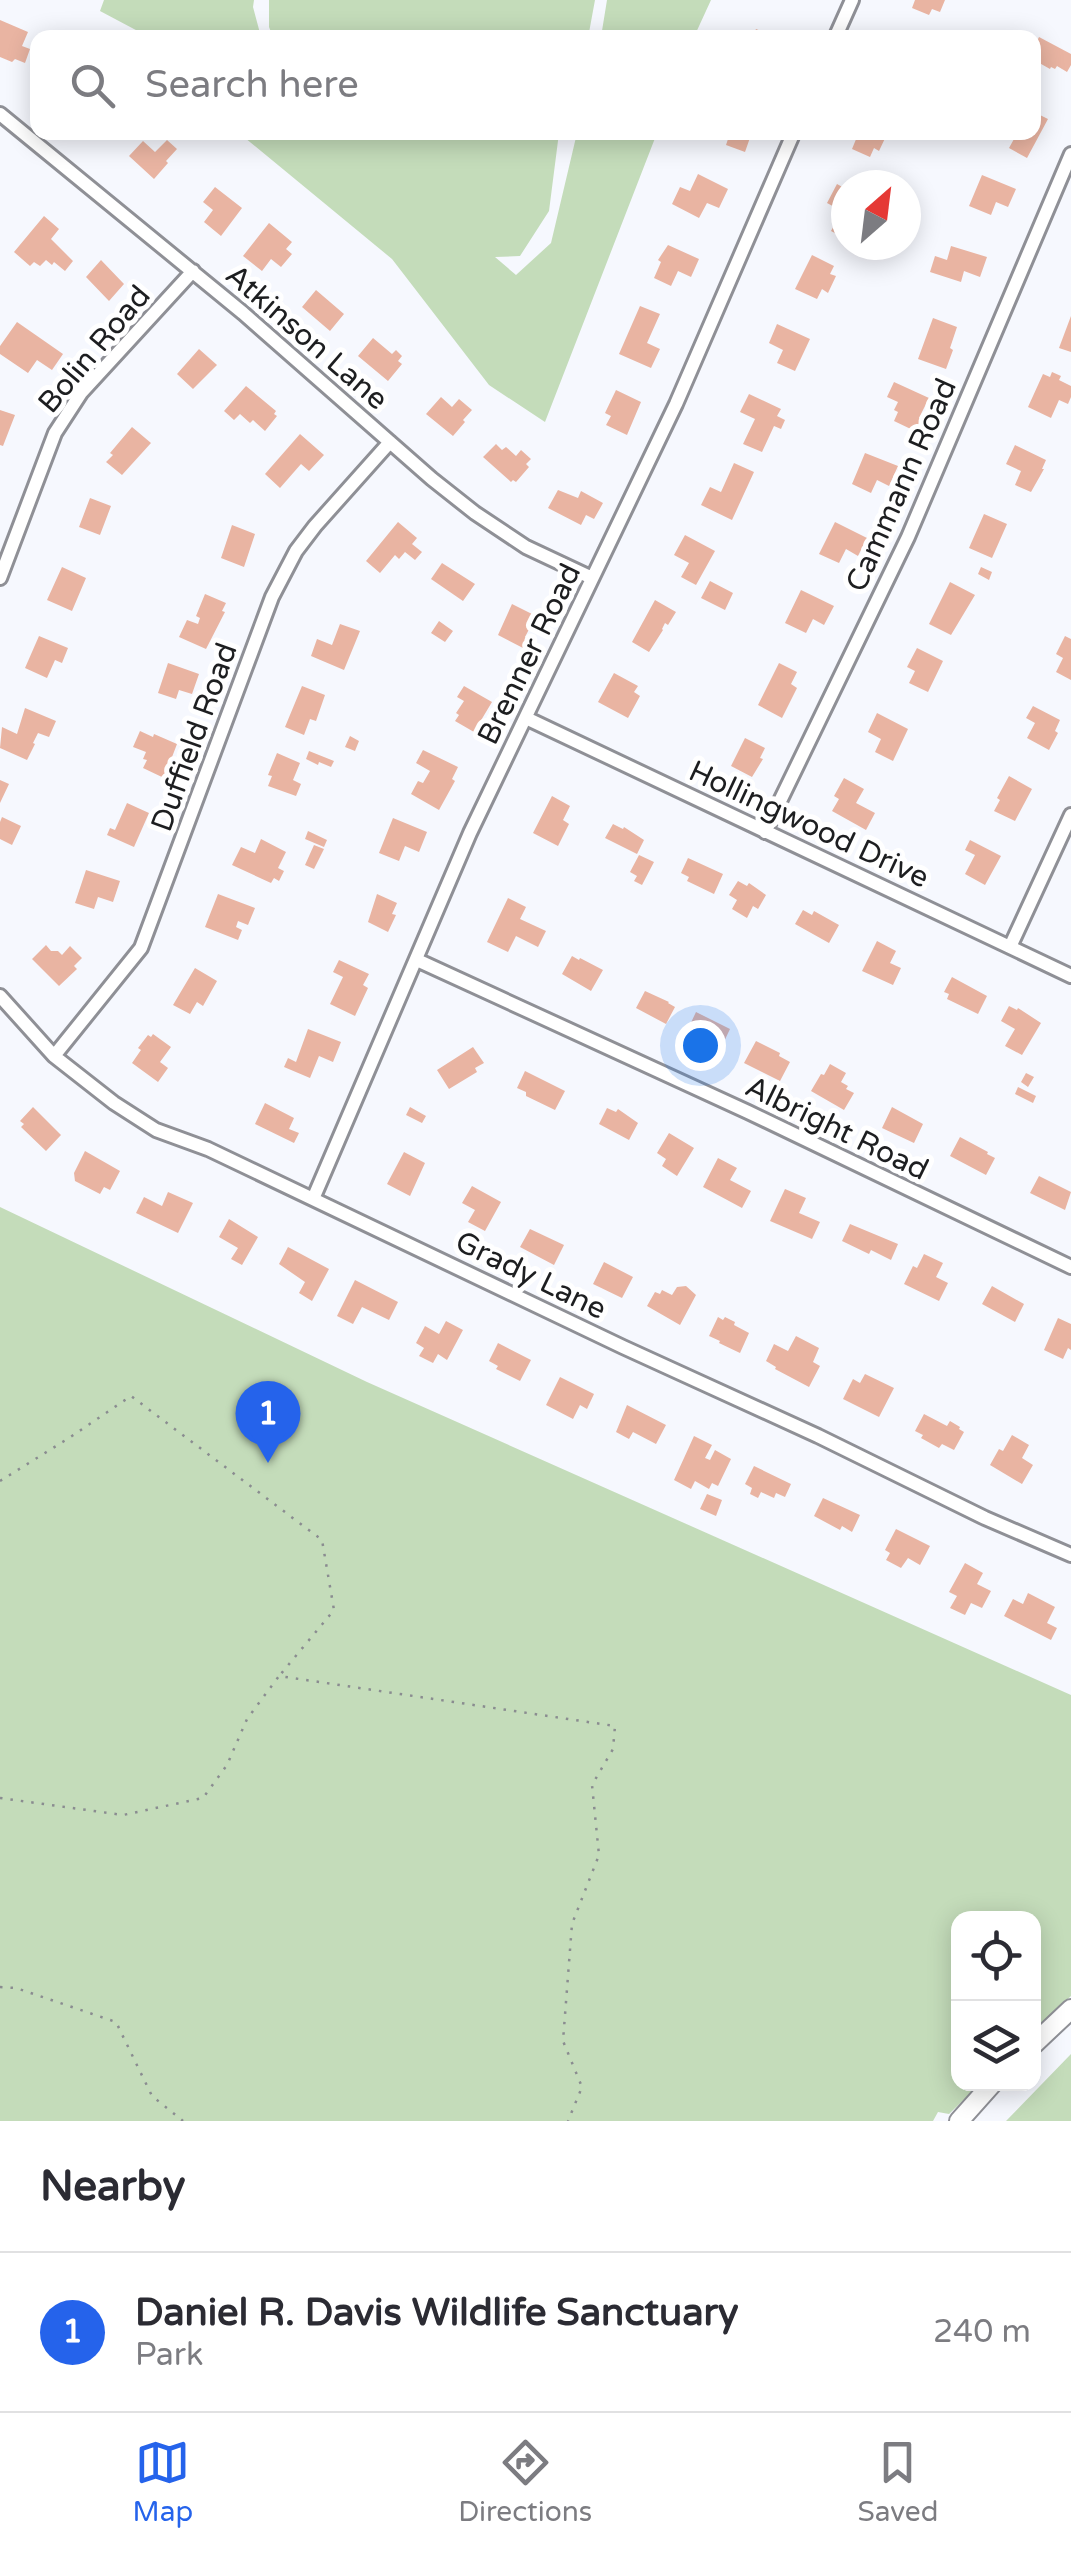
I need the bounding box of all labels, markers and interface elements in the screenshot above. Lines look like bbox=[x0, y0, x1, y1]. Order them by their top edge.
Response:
search box bbox=[30, 30, 1041, 140]
icon: search bbox=[65, 58, 120, 113]
text: Search here bbox=[145, 62, 359, 108]
north arrow bbox=[831, 170, 921, 260]
street label: Atkinson Lane bbox=[218, 257, 396, 418]
street label: Bolin Road bbox=[30, 278, 158, 421]
street label: Cammann Road bbox=[838, 373, 965, 598]
street label: Brenner Road bbox=[470, 558, 589, 751]
street label: Duffield Road bbox=[143, 638, 246, 837]
street label: Hollingwood Drive bbox=[683, 753, 935, 896]
your location bbox=[675, 1020, 726, 1071]
street label: Albright Road bbox=[739, 1068, 934, 1189]
street label: Grady Lane bbox=[449, 1223, 612, 1328]
pin: 1 bbox=[236, 1380, 300, 1463]
map controls bbox=[951, 1911, 1041, 2091]
button: locate bbox=[951, 1911, 1041, 2001]
button: layers bbox=[951, 2001, 1041, 2091]
text: Nearby bbox=[40, 2161, 185, 2212]
text: Daniel R. Davis Wildlife Sanctuary bbox=[135, 2290, 738, 2336]
text: 1 bbox=[62, 2313, 83, 2351]
text: 240 m bbox=[933, 2313, 1031, 2351]
text: Park bbox=[135, 2336, 203, 2374]
tab: Map bbox=[133, 2435, 193, 2529]
tab: Directions bbox=[458, 2435, 592, 2529]
tab: Saved bbox=[857, 2435, 938, 2529]

